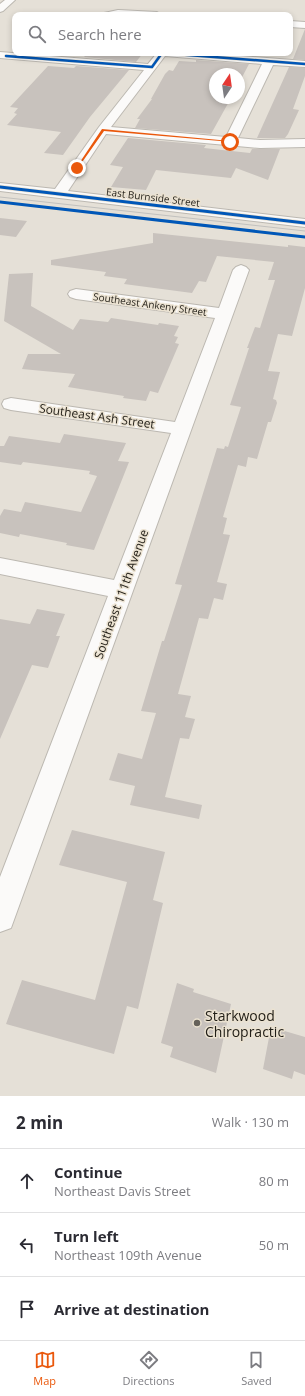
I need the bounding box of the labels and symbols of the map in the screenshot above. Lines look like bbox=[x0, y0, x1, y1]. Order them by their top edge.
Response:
north arrow bbox=[209, 68, 245, 104]
route start bbox=[221, 133, 239, 151]
route end bbox=[68, 159, 86, 177]
street label: East Burnside Street bbox=[105, 184, 201, 210]
street label: Southeast Ankeny Street bbox=[92, 289, 208, 319]
street label: Southeast Ash Street bbox=[38, 399, 156, 433]
street label: Southeast 111th Avenue bbox=[90, 527, 152, 661]
place label: Starkwood Chiropractic bbox=[205, 1006, 284, 1041]
marker: Starkwood Chiropractic bbox=[192, 1018, 202, 1028]

